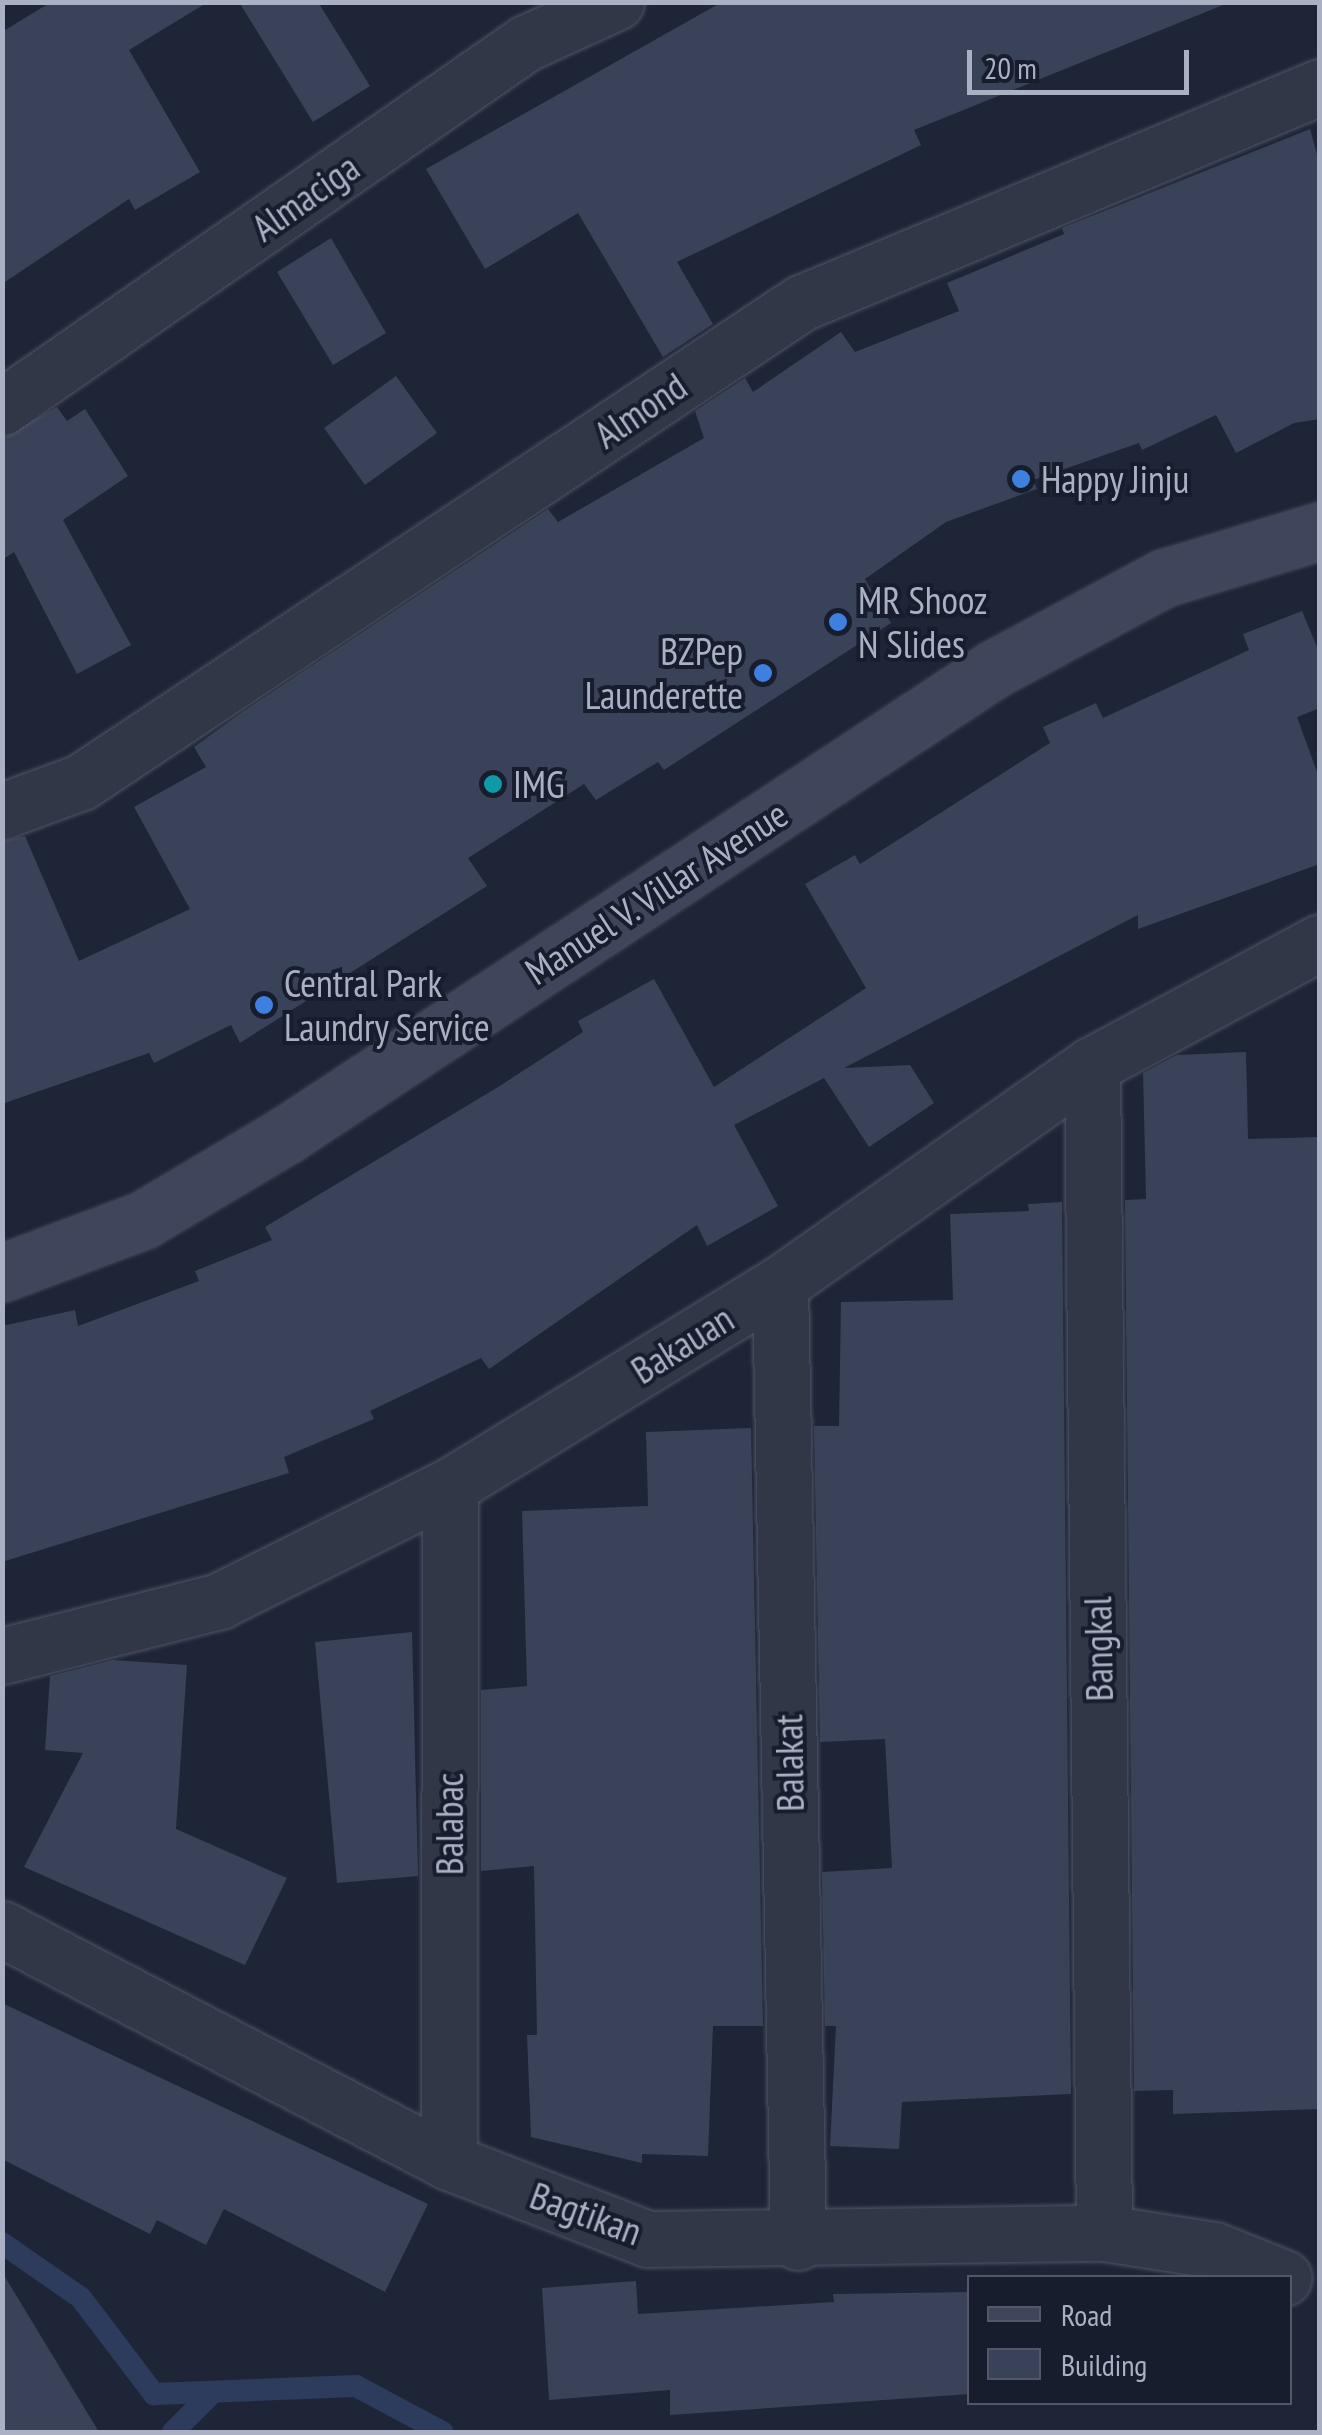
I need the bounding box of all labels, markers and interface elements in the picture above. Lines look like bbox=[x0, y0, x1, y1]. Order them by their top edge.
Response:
scale bar bbox=[972, 30, 1194, 92]
text: 20 m bbox=[984, 48, 1037, 87]
street label: Almaciga bbox=[243, 144, 367, 250]
street label: Almond bbox=[585, 363, 695, 457]
place label: Happy Jinju bbox=[1041, 456, 1190, 502]
marker: Happy Jinju bbox=[1010, 468, 1032, 490]
place label: MR Shooz N Slides bbox=[858, 577, 988, 666]
marker: MR Shooz N Slides bbox=[827, 611, 849, 633]
place label: BZPep Launderette bbox=[585, 628, 743, 718]
marker: BZPep Launderette bbox=[752, 662, 774, 684]
place label: IMG bbox=[513, 761, 565, 807]
marker: IMG bbox=[482, 773, 504, 795]
street label: Manuel V. Villar Avenue bbox=[514, 789, 798, 995]
place label: Central Park Laundry Service bbox=[284, 960, 491, 1050]
marker: Central Park Laundry Service bbox=[253, 994, 275, 1016]
street label: Bakauan bbox=[623, 1295, 741, 1393]
street label: Bangkal bbox=[1074, 1596, 1122, 1702]
street label: Balakat bbox=[765, 1714, 813, 1812]
street label: Balabac bbox=[426, 1773, 472, 1875]
street label: Bagtikan bbox=[524, 2172, 648, 2254]
legend bbox=[967, 2275, 1292, 2405]
text: Road bbox=[1061, 2295, 1112, 2334]
text: Building bbox=[1061, 2345, 1147, 2384]

